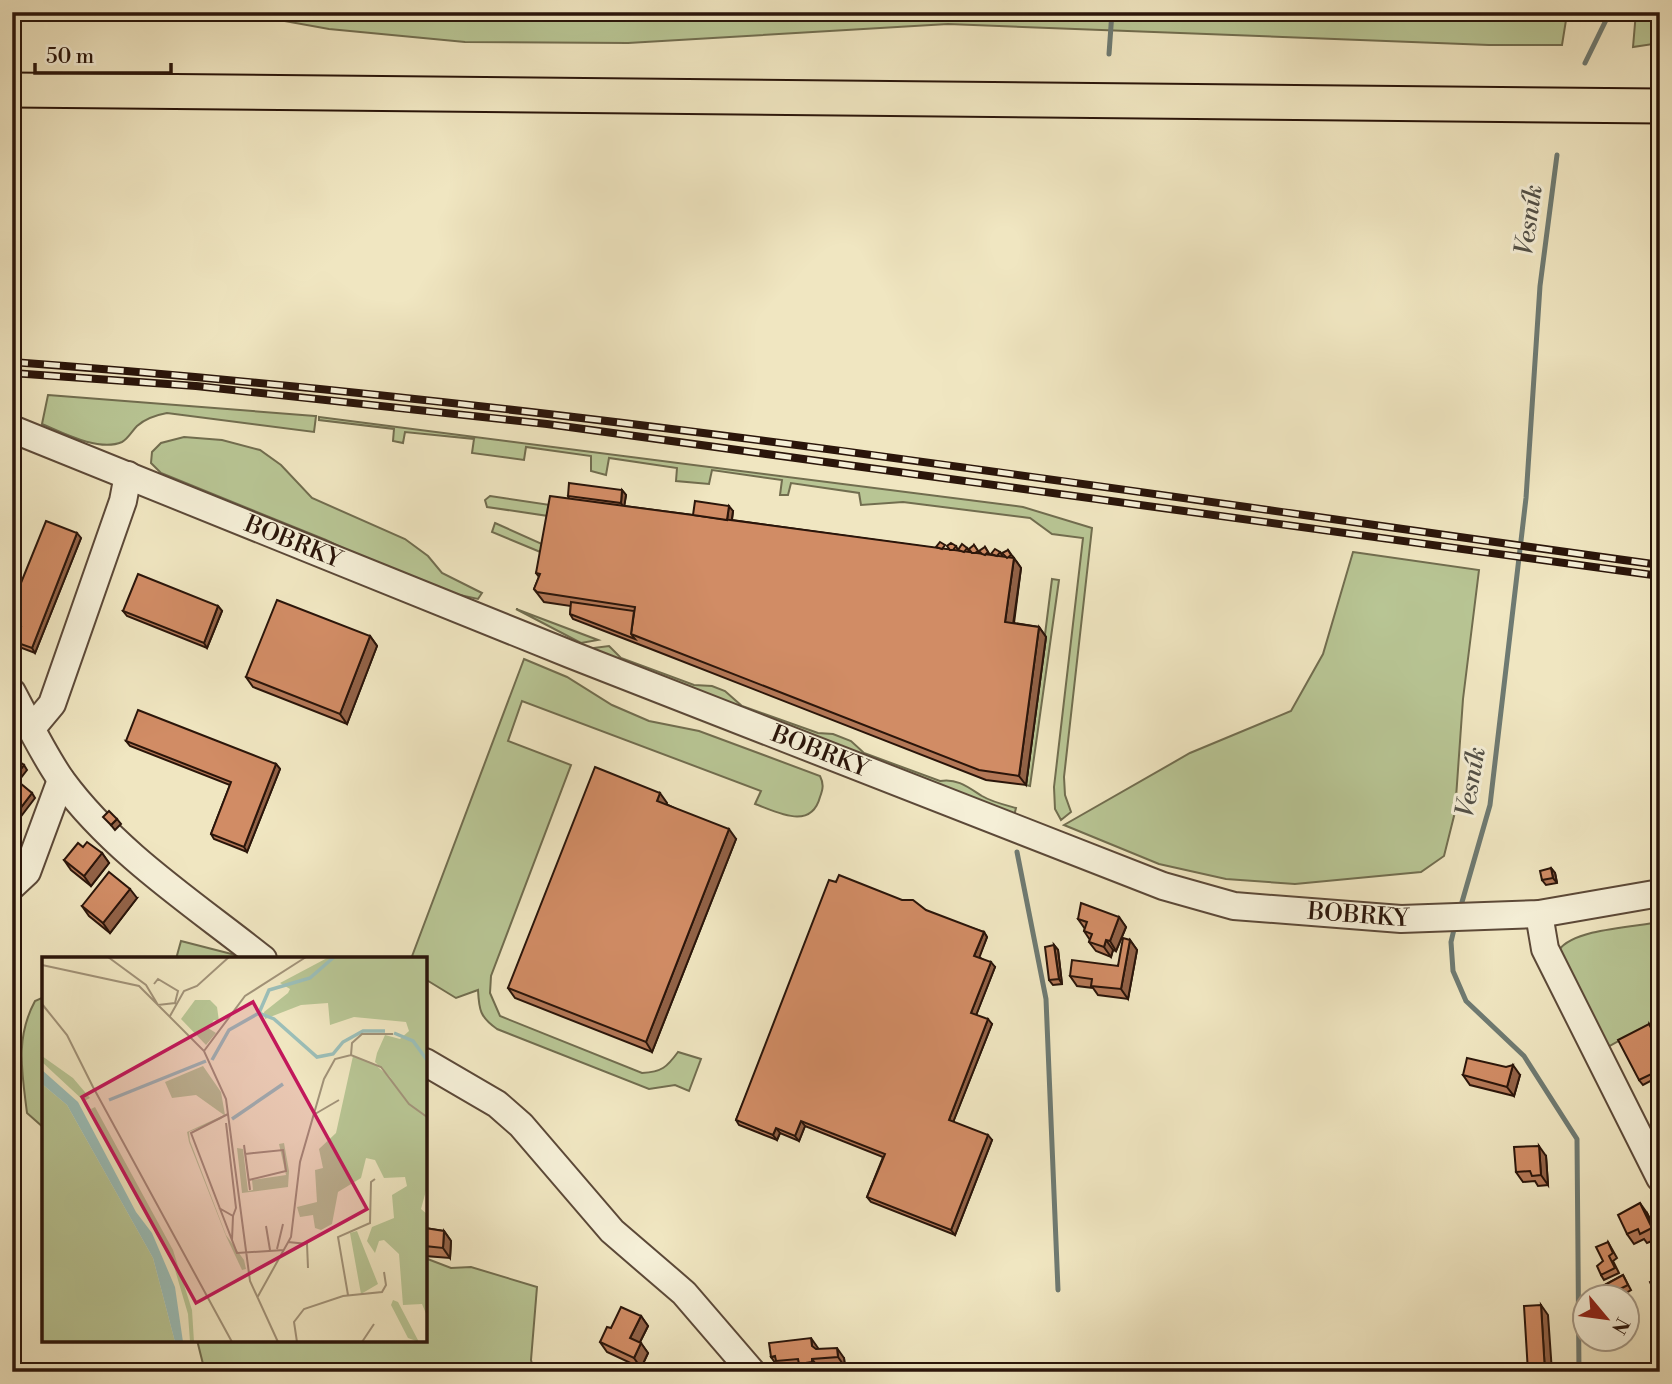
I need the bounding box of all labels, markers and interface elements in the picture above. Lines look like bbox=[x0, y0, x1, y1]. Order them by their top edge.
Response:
scale bar bbox=[35, 32, 172, 76]
text: 50 m bbox=[46, 44, 94, 70]
water label: Vesník bbox=[1508, 183, 1550, 257]
street label: BOBRKY bbox=[239, 509, 347, 576]
street label: BOBRKY bbox=[766, 719, 874, 785]
water label: Vesník bbox=[1449, 744, 1493, 820]
street label: BOBRKY bbox=[1305, 897, 1411, 934]
inset map bbox=[42, 957, 427, 1342]
north arrow bbox=[1570, 1282, 1640, 1352]
text: N bbox=[1606, 1313, 1634, 1338]

